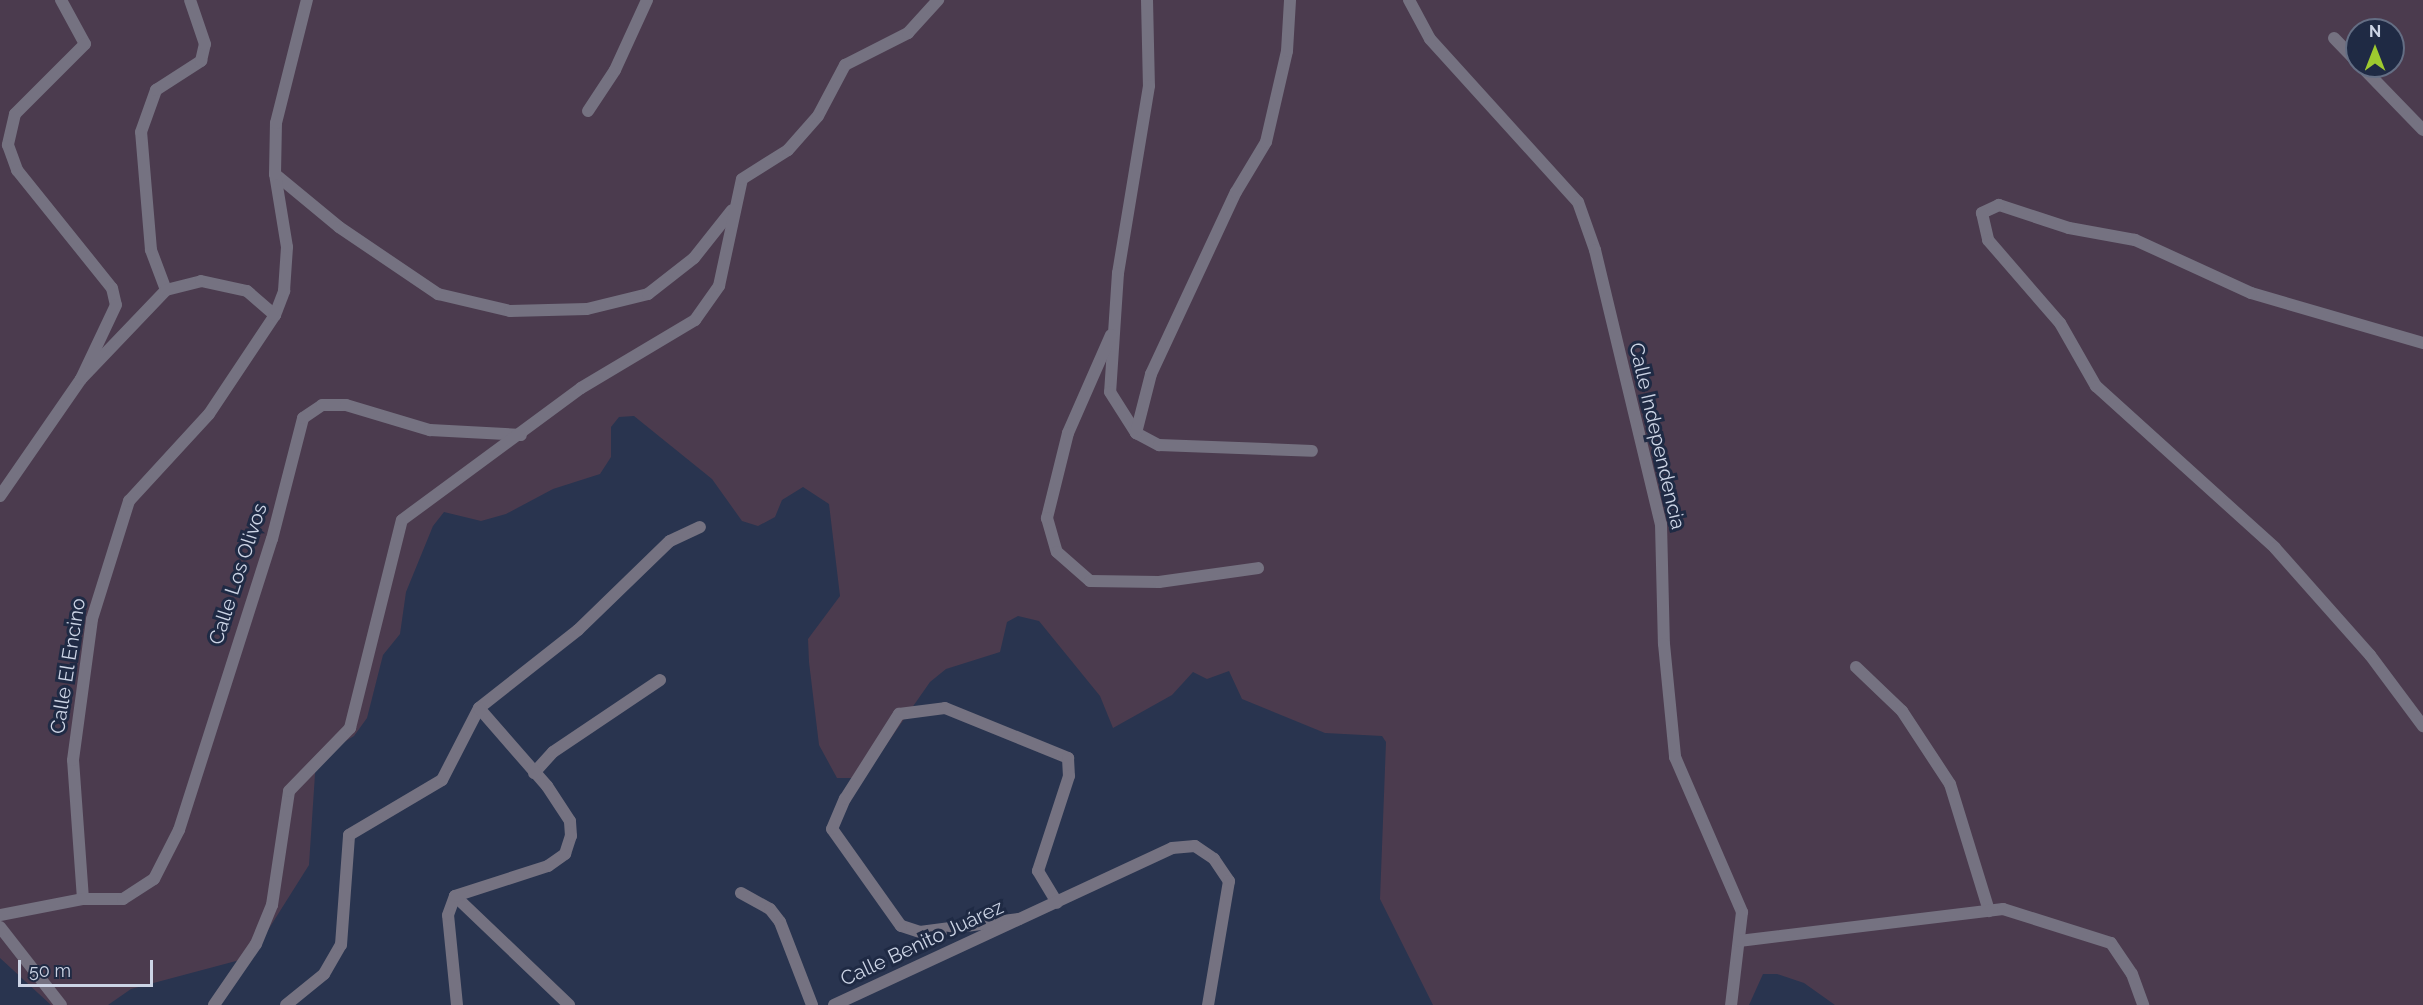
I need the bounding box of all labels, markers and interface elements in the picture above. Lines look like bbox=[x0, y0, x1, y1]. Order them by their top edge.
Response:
north arrow bbox=[2345, 18, 2405, 78]
text: N bbox=[2369, 22, 2381, 41]
street label: Calle Independencia bbox=[1624, 340, 1690, 532]
street label: Calle Los Olivos bbox=[204, 500, 272, 648]
street label: Calle El Encino bbox=[45, 596, 91, 736]
street label: Calle Benito Juárez bbox=[837, 895, 1007, 991]
scale bar bbox=[21, 948, 156, 986]
text: 50 m bbox=[29, 960, 71, 981]

